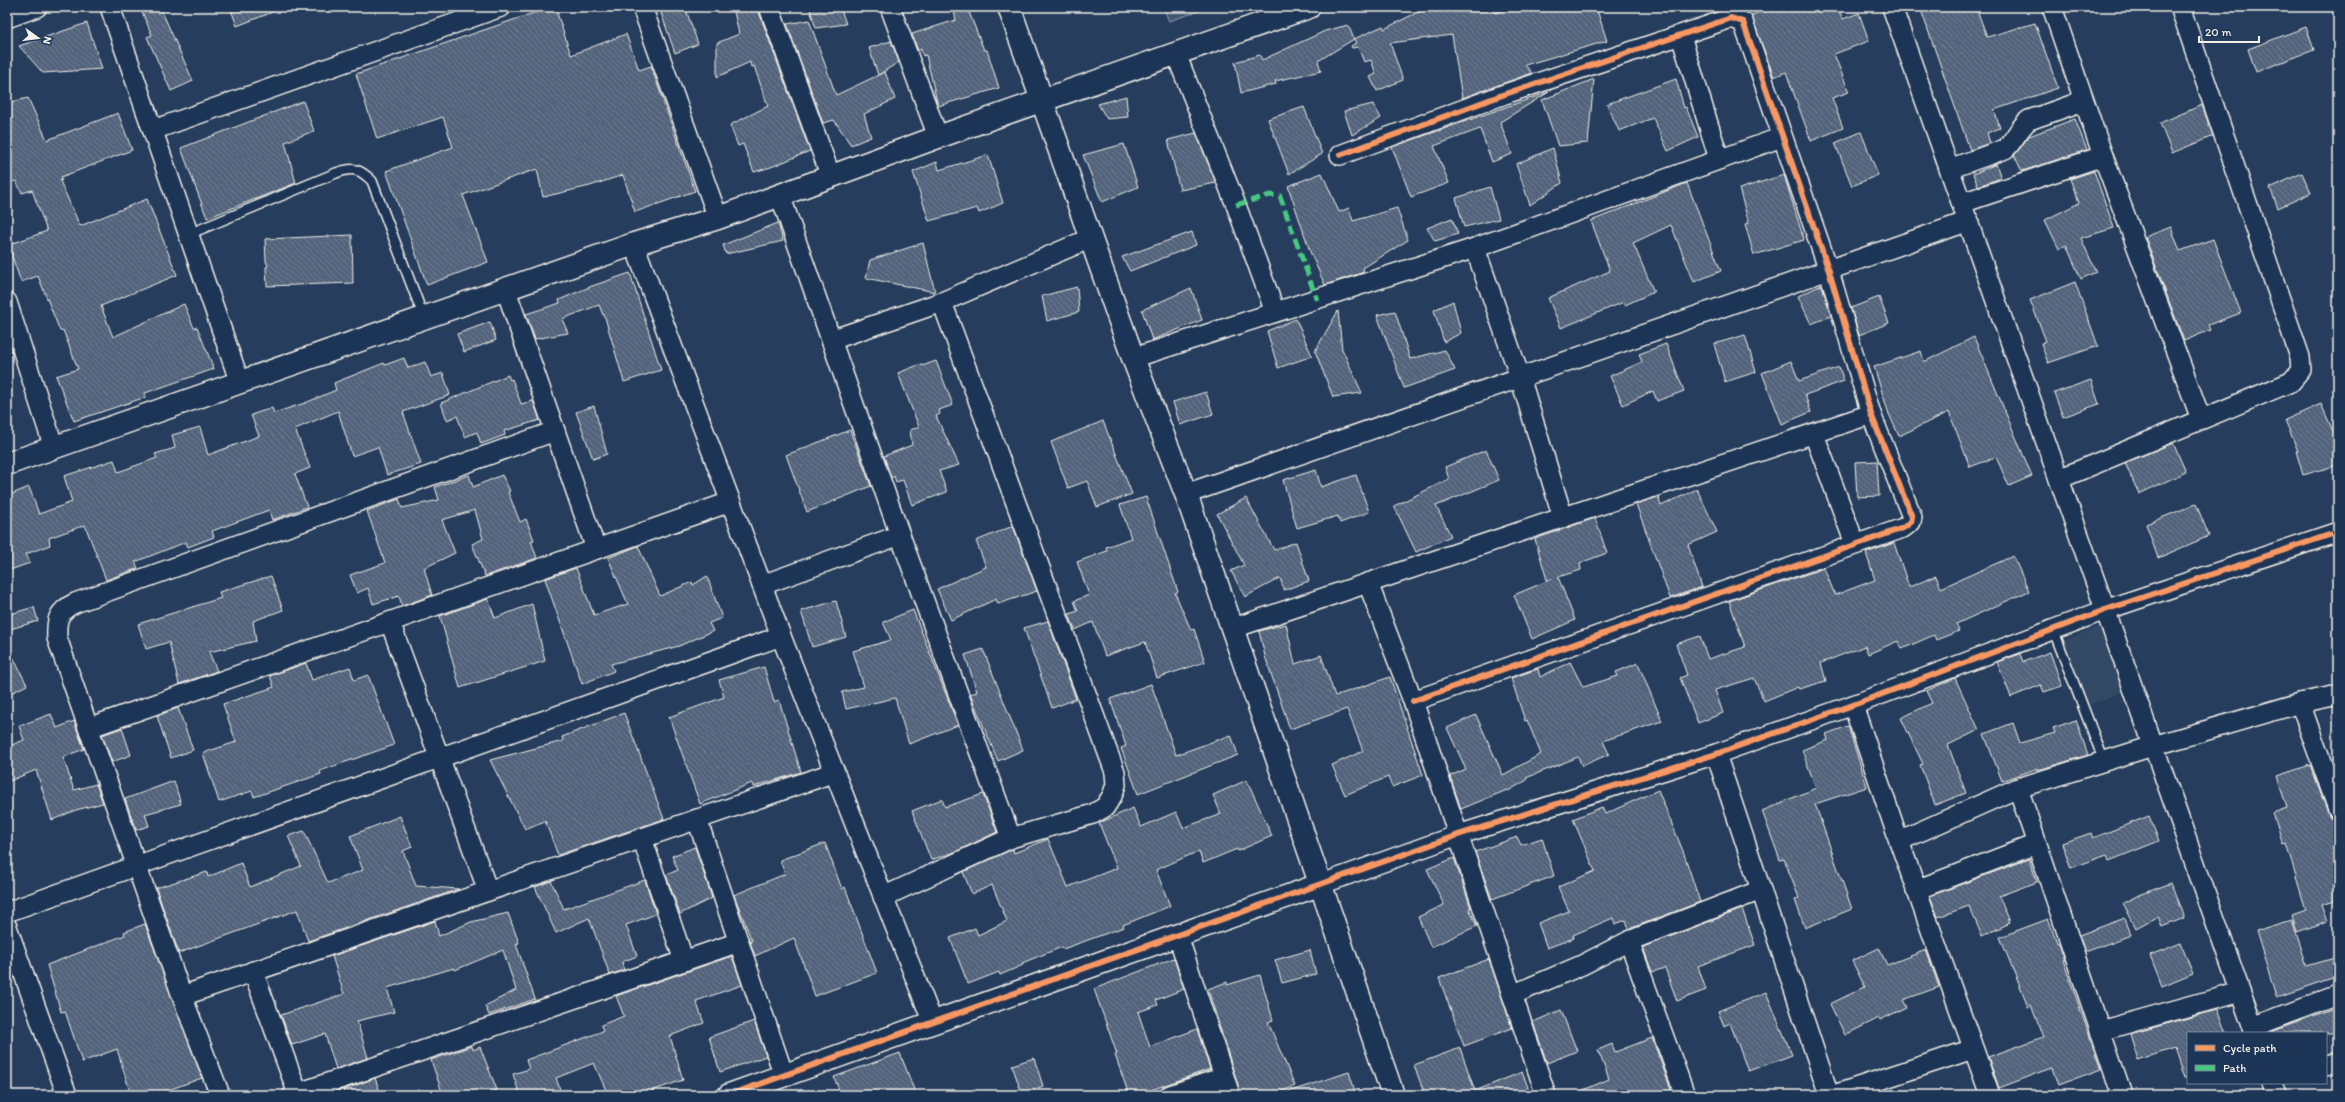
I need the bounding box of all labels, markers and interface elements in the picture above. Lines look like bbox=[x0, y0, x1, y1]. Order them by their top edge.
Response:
north arrow bbox=[18, 18, 58, 58]
scale bar bbox=[2199, 18, 2259, 44]
text: 20 m bbox=[2205, 25, 2232, 39]
text: N bbox=[40, 35, 54, 45]
legend bbox=[2187, 1032, 2327, 1084]
text: Cycle path bbox=[2223, 1041, 2277, 1055]
text: Path bbox=[2223, 1061, 2246, 1075]

